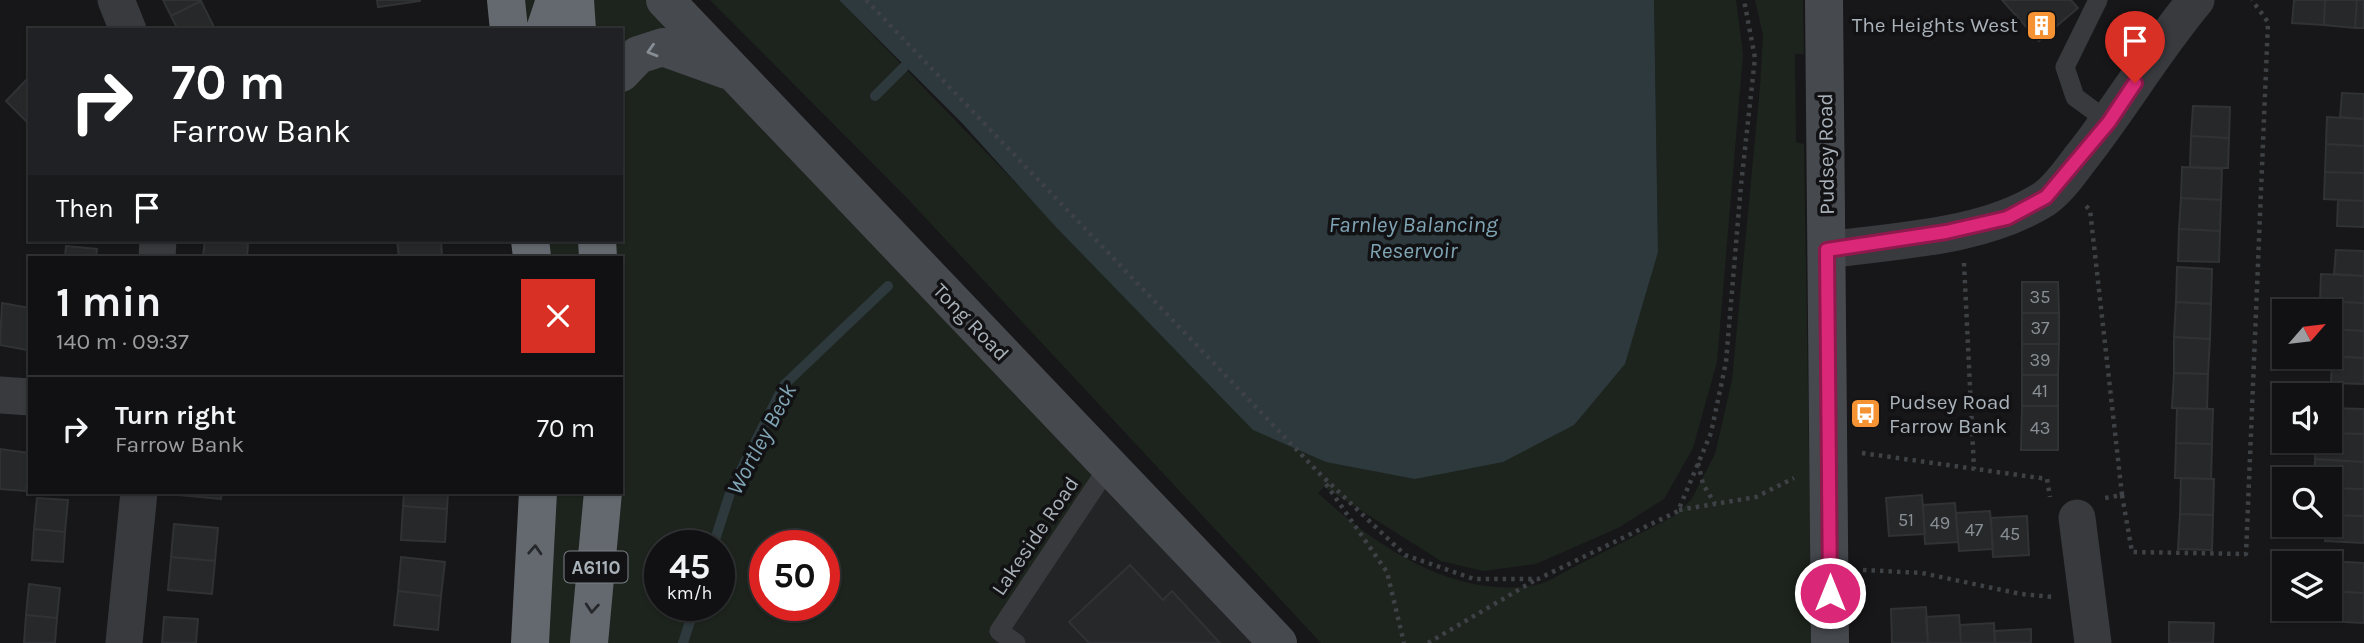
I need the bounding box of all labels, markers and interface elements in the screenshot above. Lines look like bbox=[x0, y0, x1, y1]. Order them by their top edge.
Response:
building icon: The Heights West bbox=[2024, 8, 2058, 42]
pin bbox=[2105, 11, 2165, 83]
place label: The Heights West bbox=[1852, 13, 2018, 37]
icon: arrive bbox=[2116, 22, 2154, 60]
one-way arrow bbox=[646, 42, 658, 57]
text: 70 m bbox=[171, 54, 285, 111]
icon: right bbox=[56, 56, 147, 147]
street label: Pudsey Road bbox=[1813, 93, 1839, 215]
text: Farrow Bank bbox=[171, 113, 351, 150]
icon: arrive bbox=[128, 189, 166, 227]
text: Then bbox=[56, 193, 114, 224]
water label: Farnley Balancing Reservoir bbox=[1328, 211, 1499, 264]
text: 1 min bbox=[56, 277, 161, 327]
street label: Tong Road bbox=[928, 278, 1014, 366]
button: close bbox=[521, 279, 595, 353]
house number: 35 bbox=[2030, 286, 2050, 308]
north arrow bbox=[2272, 299, 2342, 369]
map controls bbox=[2272, 299, 2342, 621]
house number: 37 bbox=[2030, 317, 2050, 339]
text: 140 m · 09:37 bbox=[56, 328, 189, 355]
house number: 39 bbox=[2029, 349, 2051, 371]
water label: Wortley Beck bbox=[721, 379, 802, 499]
house number: 41 bbox=[2032, 380, 2048, 402]
button: sound bbox=[2272, 383, 2342, 453]
place label: Pudsey Road Farrow Bank bbox=[1889, 390, 2011, 438]
bus stop icon: Pudsey Road Farrow Bank bbox=[1849, 397, 1883, 431]
text: Turn right bbox=[115, 400, 236, 431]
icon: right bbox=[56, 410, 94, 448]
text: 70 m bbox=[537, 413, 595, 444]
house number: 43 bbox=[2030, 417, 2050, 439]
text: Farrow Bank bbox=[115, 431, 244, 458]
button: search bbox=[2272, 467, 2342, 537]
street label: Lakeside Road bbox=[987, 472, 1083, 600]
house number: 51 bbox=[1898, 509, 1914, 531]
house number: 49 bbox=[1930, 512, 1950, 534]
house number: 47 bbox=[1965, 519, 1984, 541]
house number: 45 bbox=[2000, 523, 2020, 545]
speed limit sign: 50 bbox=[749, 530, 840, 621]
one-way arrow bbox=[528, 545, 543, 556]
text: 45 bbox=[669, 546, 710, 587]
button: layers bbox=[2272, 551, 2342, 621]
road number: A6110 bbox=[564, 552, 628, 582]
position arrow bbox=[1793, 556, 1867, 630]
text: km/h bbox=[667, 582, 712, 604]
one-way arrow bbox=[585, 603, 600, 614]

